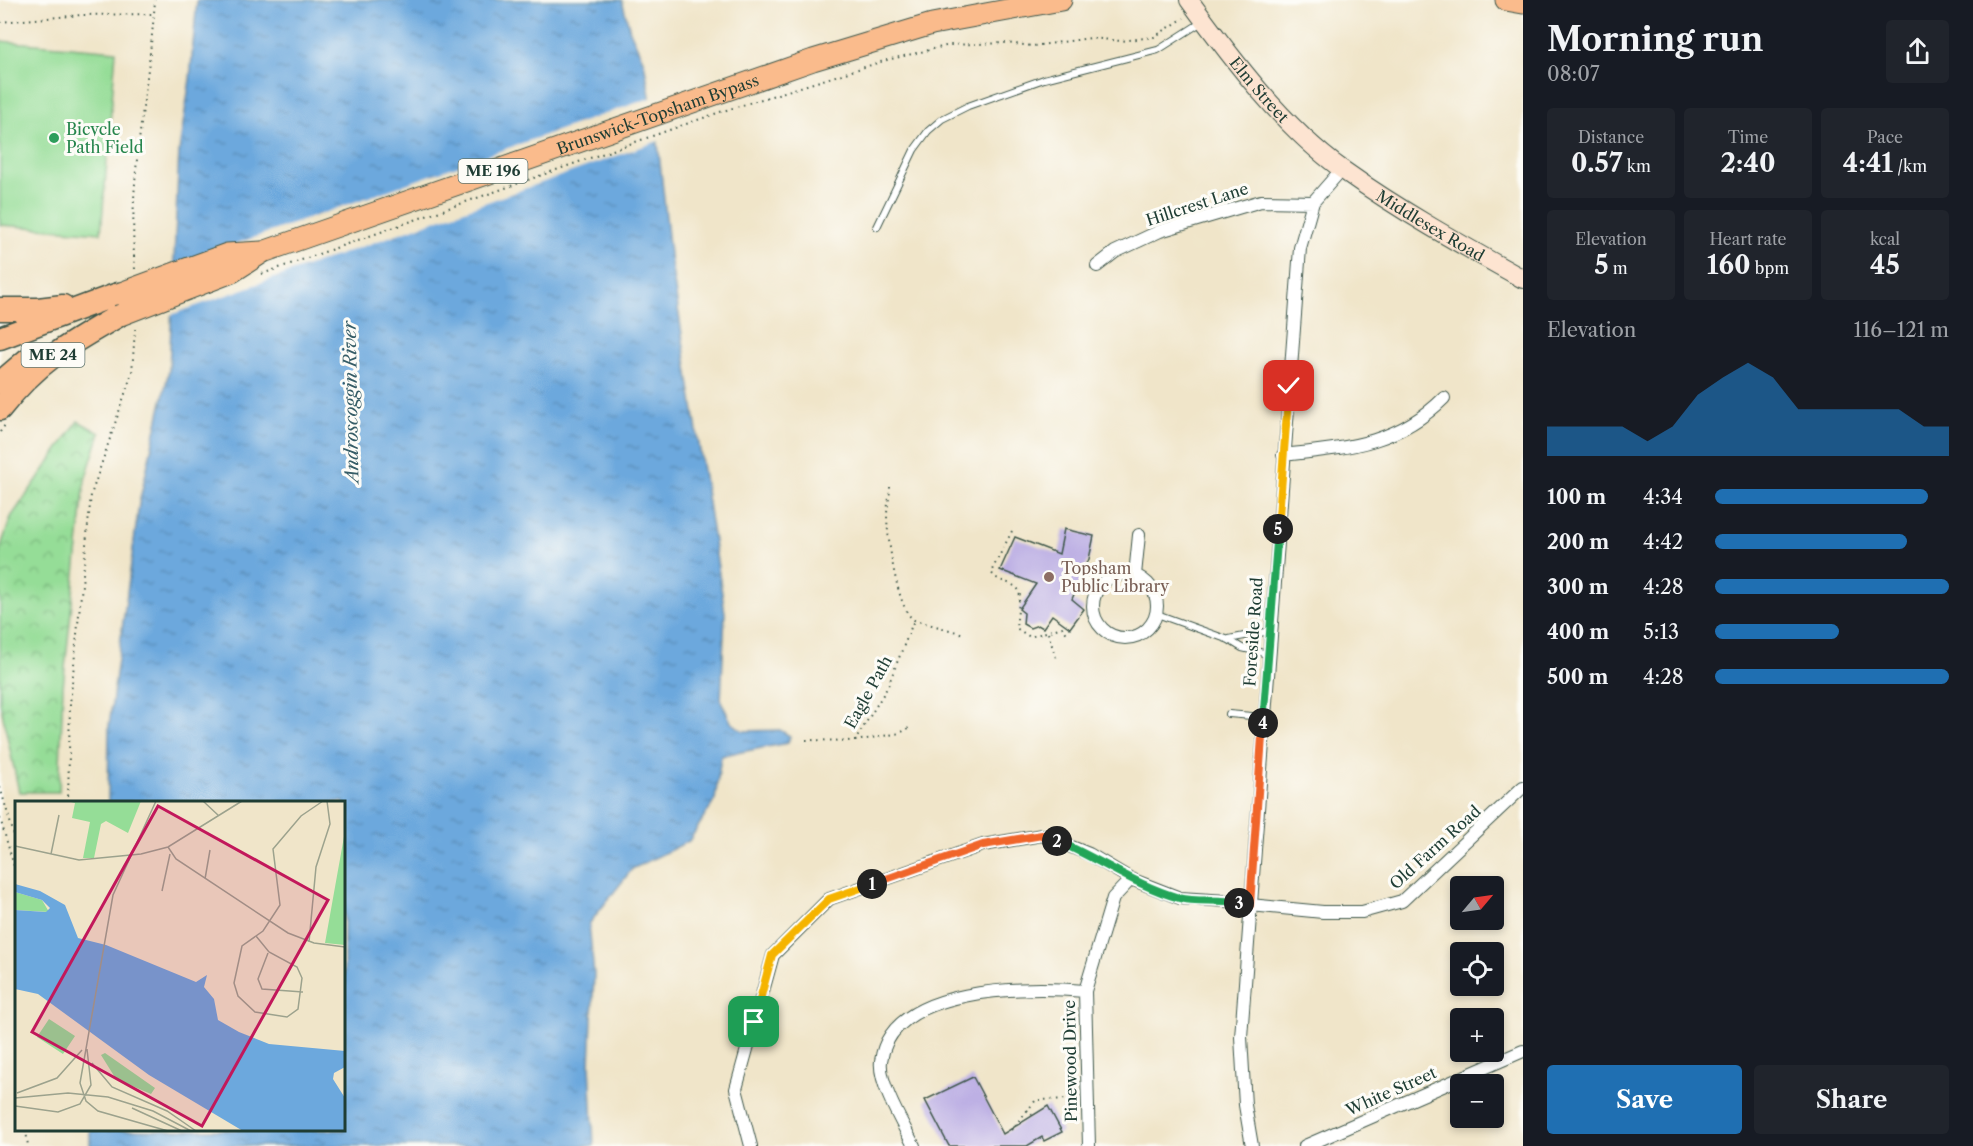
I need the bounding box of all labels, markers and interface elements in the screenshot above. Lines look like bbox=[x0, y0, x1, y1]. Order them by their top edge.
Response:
text: Morning run bbox=[1547, 19, 1763, 60]
button: share bbox=[1886, 20, 1949, 83]
street label: Elm Street bbox=[1225, 53, 1293, 127]
text: 08:07 bbox=[1547, 62, 1600, 86]
street label: Brunswick-Topsham Bypass bbox=[554, 70, 761, 159]
place label: Bicycle Path Field bbox=[66, 119, 144, 157]
text: Distance bbox=[1578, 127, 1644, 147]
text: Time bbox=[1728, 127, 1768, 147]
text: Pace bbox=[1867, 127, 1903, 147]
marker: Bicycle Path Field bbox=[47, 131, 61, 145]
text: 0.57 bbox=[1571, 147, 1622, 179]
text: 2:40 bbox=[1720, 147, 1776, 179]
text: 4:41 bbox=[1843, 147, 1893, 179]
text: km bbox=[1622, 156, 1651, 176]
text: /km bbox=[1893, 156, 1927, 176]
road number: ME 196 bbox=[458, 159, 528, 183]
street label: Hillcrest Lane bbox=[1143, 178, 1251, 230]
street label: Middlesex Road bbox=[1373, 185, 1488, 266]
text: Elevation bbox=[1575, 229, 1647, 249]
text: Heart rate bbox=[1709, 229, 1787, 249]
text: kcal bbox=[1870, 229, 1900, 249]
text: 5 bbox=[1594, 249, 1609, 281]
text: 160 bbox=[1707, 249, 1751, 281]
text: 45 bbox=[1870, 249, 1900, 281]
text: m bbox=[1609, 258, 1628, 278]
text: bpm bbox=[1751, 258, 1789, 278]
text: Elevation bbox=[1547, 318, 1636, 342]
text: 116–121 m bbox=[1854, 318, 1949, 342]
water label: Androscoggin River bbox=[339, 319, 363, 486]
road number: ME 24 bbox=[22, 343, 84, 367]
pin bbox=[1263, 360, 1314, 411]
icon: check bbox=[1272, 369, 1305, 402]
text: 100 m bbox=[1547, 485, 1606, 509]
text: 4:34 bbox=[1643, 485, 1683, 509]
pin: 5 bbox=[1263, 514, 1293, 544]
text: 5 bbox=[1274, 519, 1282, 539]
text: 200 m bbox=[1547, 530, 1609, 554]
text: 4:42 bbox=[1643, 530, 1683, 554]
place label: Topsham Public Library bbox=[1061, 558, 1170, 596]
marker: Topsham Public Library bbox=[1042, 570, 1056, 584]
text: 300 m bbox=[1547, 575, 1609, 599]
text: 4:28 bbox=[1643, 575, 1684, 599]
street label: Foreside Road bbox=[1239, 576, 1267, 687]
text: 400 m bbox=[1547, 620, 1609, 644]
text: 5:13 bbox=[1643, 620, 1679, 644]
street label: Eagle Path bbox=[840, 652, 896, 732]
text: 500 m bbox=[1547, 665, 1608, 689]
text: 4:28 bbox=[1643, 665, 1684, 689]
pin: 4 bbox=[1248, 708, 1278, 738]
text: 4 bbox=[1258, 713, 1268, 733]
inset map bbox=[15, 801, 345, 1131]
street label: Old Farm Road bbox=[1385, 801, 1485, 893]
pin: 2 bbox=[1042, 826, 1072, 856]
text: 2 bbox=[1052, 831, 1062, 851]
pin: 1 bbox=[857, 869, 887, 899]
text: 1 bbox=[868, 874, 876, 894]
north arrow bbox=[1450, 876, 1504, 930]
map controls bbox=[1450, 876, 1504, 1128]
pin: 3 bbox=[1224, 888, 1254, 918]
text: 3 bbox=[1234, 893, 1244, 913]
button: locate bbox=[1450, 942, 1504, 996]
pin bbox=[728, 996, 779, 1047]
street label: Pinewood Drive bbox=[1059, 1000, 1081, 1122]
icon: arrive bbox=[737, 1005, 770, 1038]
button: + bbox=[1450, 1008, 1504, 1062]
street label: White Street bbox=[1342, 1062, 1440, 1120]
button: Save bbox=[1547, 1065, 1742, 1134]
button: Share bbox=[1754, 1065, 1949, 1134]
button: − bbox=[1450, 1074, 1504, 1128]

